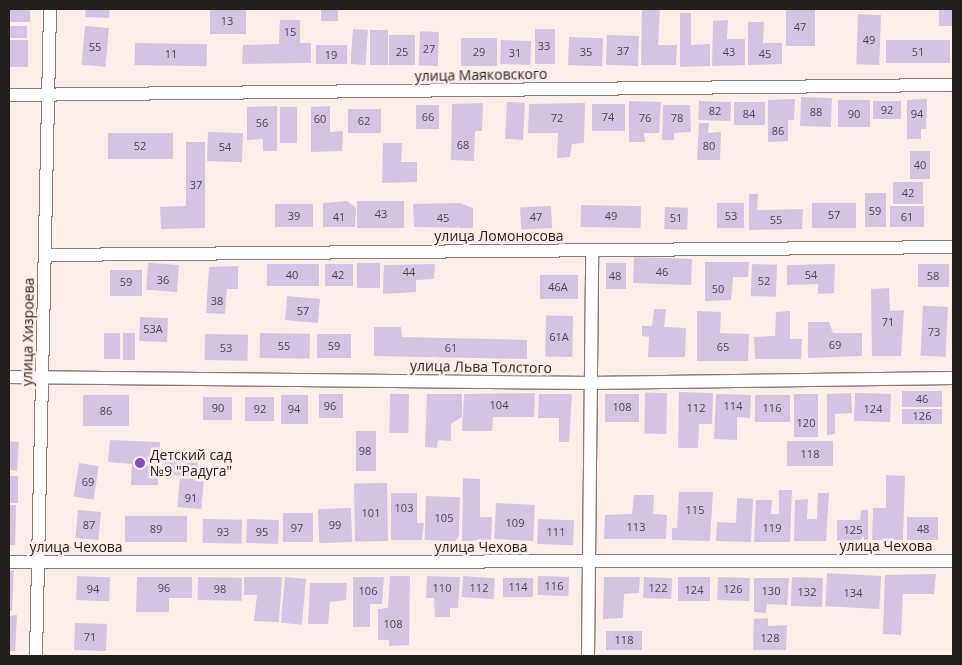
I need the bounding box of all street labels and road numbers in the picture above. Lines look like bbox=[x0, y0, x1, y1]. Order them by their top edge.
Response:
street label: улица Маяковского bbox=[414, 65, 548, 85]
street label: улица Ломоносова bbox=[434, 228, 564, 244]
street label: улица Хизроева bbox=[19, 278, 37, 386]
street label: улица Льва Толстого bbox=[410, 357, 552, 377]
street label: улица Чехова bbox=[839, 538, 933, 554]
street label: улица Чехова bbox=[29, 539, 123, 555]
street label: улица Чехова bbox=[434, 539, 528, 555]

